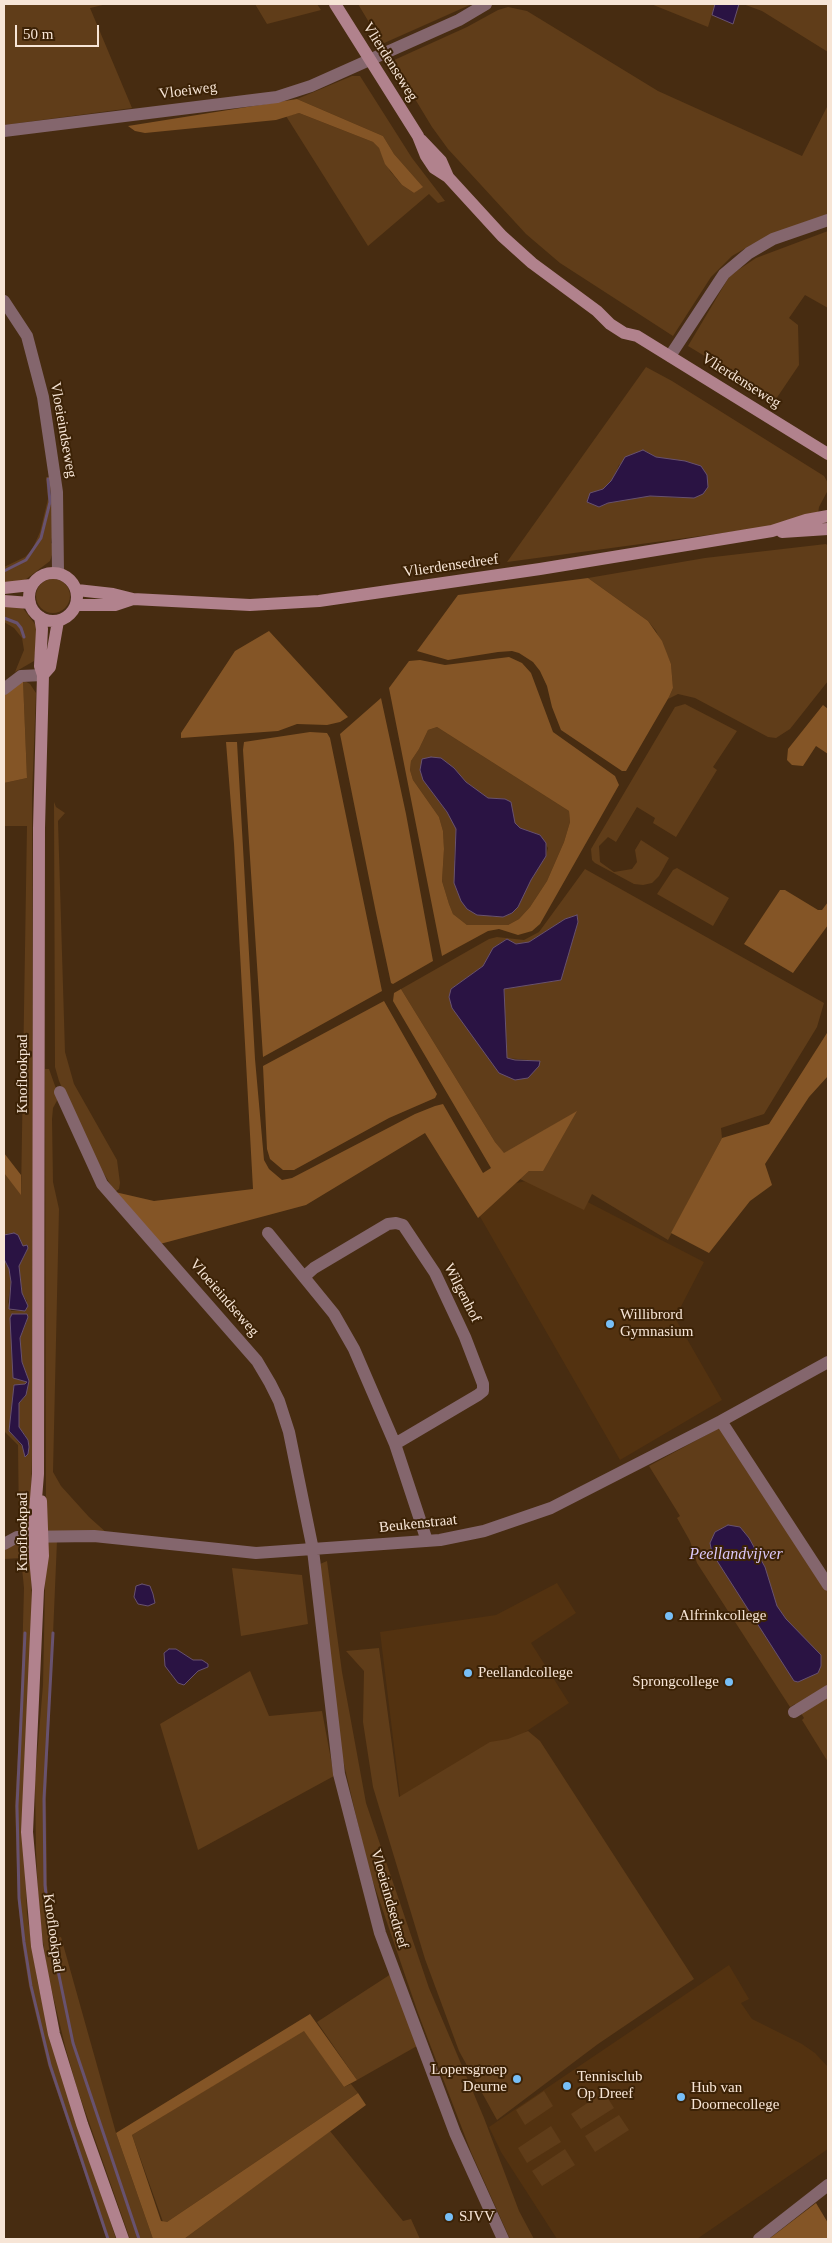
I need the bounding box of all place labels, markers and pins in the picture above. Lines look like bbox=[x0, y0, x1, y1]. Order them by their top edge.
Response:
place label: Willibrord Gymnasium bbox=[620, 1306, 693, 1341]
marker: Willibrord Gymnasium bbox=[604, 1318, 616, 1330]
place label: Alfrinkcollege bbox=[679, 1607, 766, 1625]
marker: Alfrinkcollege bbox=[663, 1610, 675, 1622]
place label: Peellandcollege bbox=[478, 1664, 573, 1682]
marker: Peellandcollege bbox=[462, 1667, 474, 1679]
place label: Sprongcollege bbox=[632, 1673, 719, 1691]
marker: Sprongcollege bbox=[723, 1676, 735, 1688]
place label: Lopersgroep Deurne bbox=[431, 2061, 507, 2096]
place label: Tennisclub Op Dreef bbox=[577, 2068, 643, 2103]
marker: Lopersgroep Deurne bbox=[511, 2073, 523, 2085]
place label: Hub van Doornecollege bbox=[691, 2079, 779, 2114]
marker: Tennisclub Op Dreef bbox=[561, 2080, 573, 2092]
marker: Hub van Doornecollege bbox=[675, 2091, 687, 2103]
place label: SJVV bbox=[459, 2208, 495, 2226]
marker: SJVV bbox=[443, 2211, 455, 2223]

